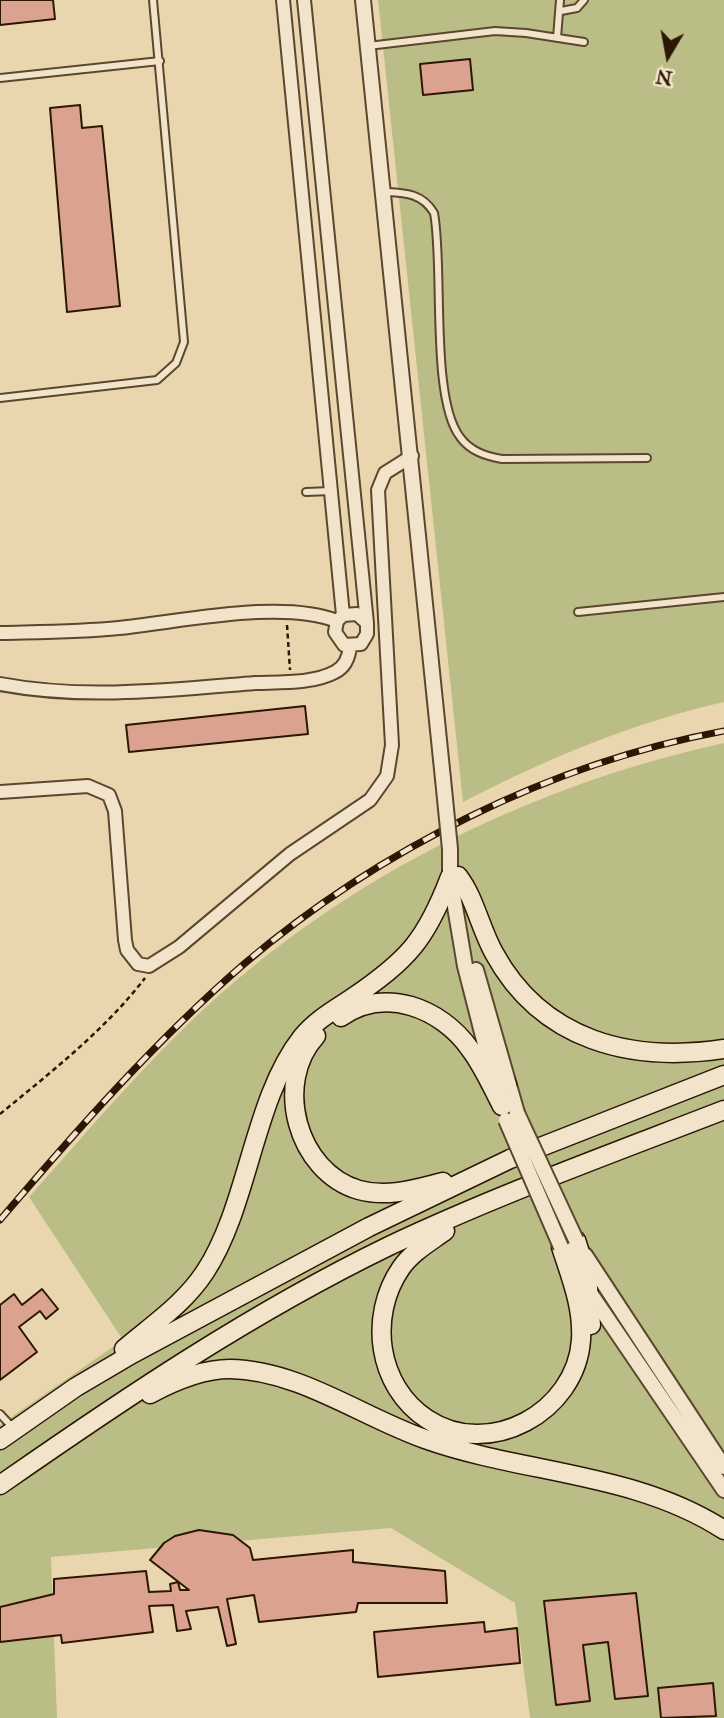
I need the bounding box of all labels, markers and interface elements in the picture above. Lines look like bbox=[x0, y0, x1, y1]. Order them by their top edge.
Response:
north arrow bbox=[633, 21, 703, 91]
text: N bbox=[654, 64, 674, 90]

